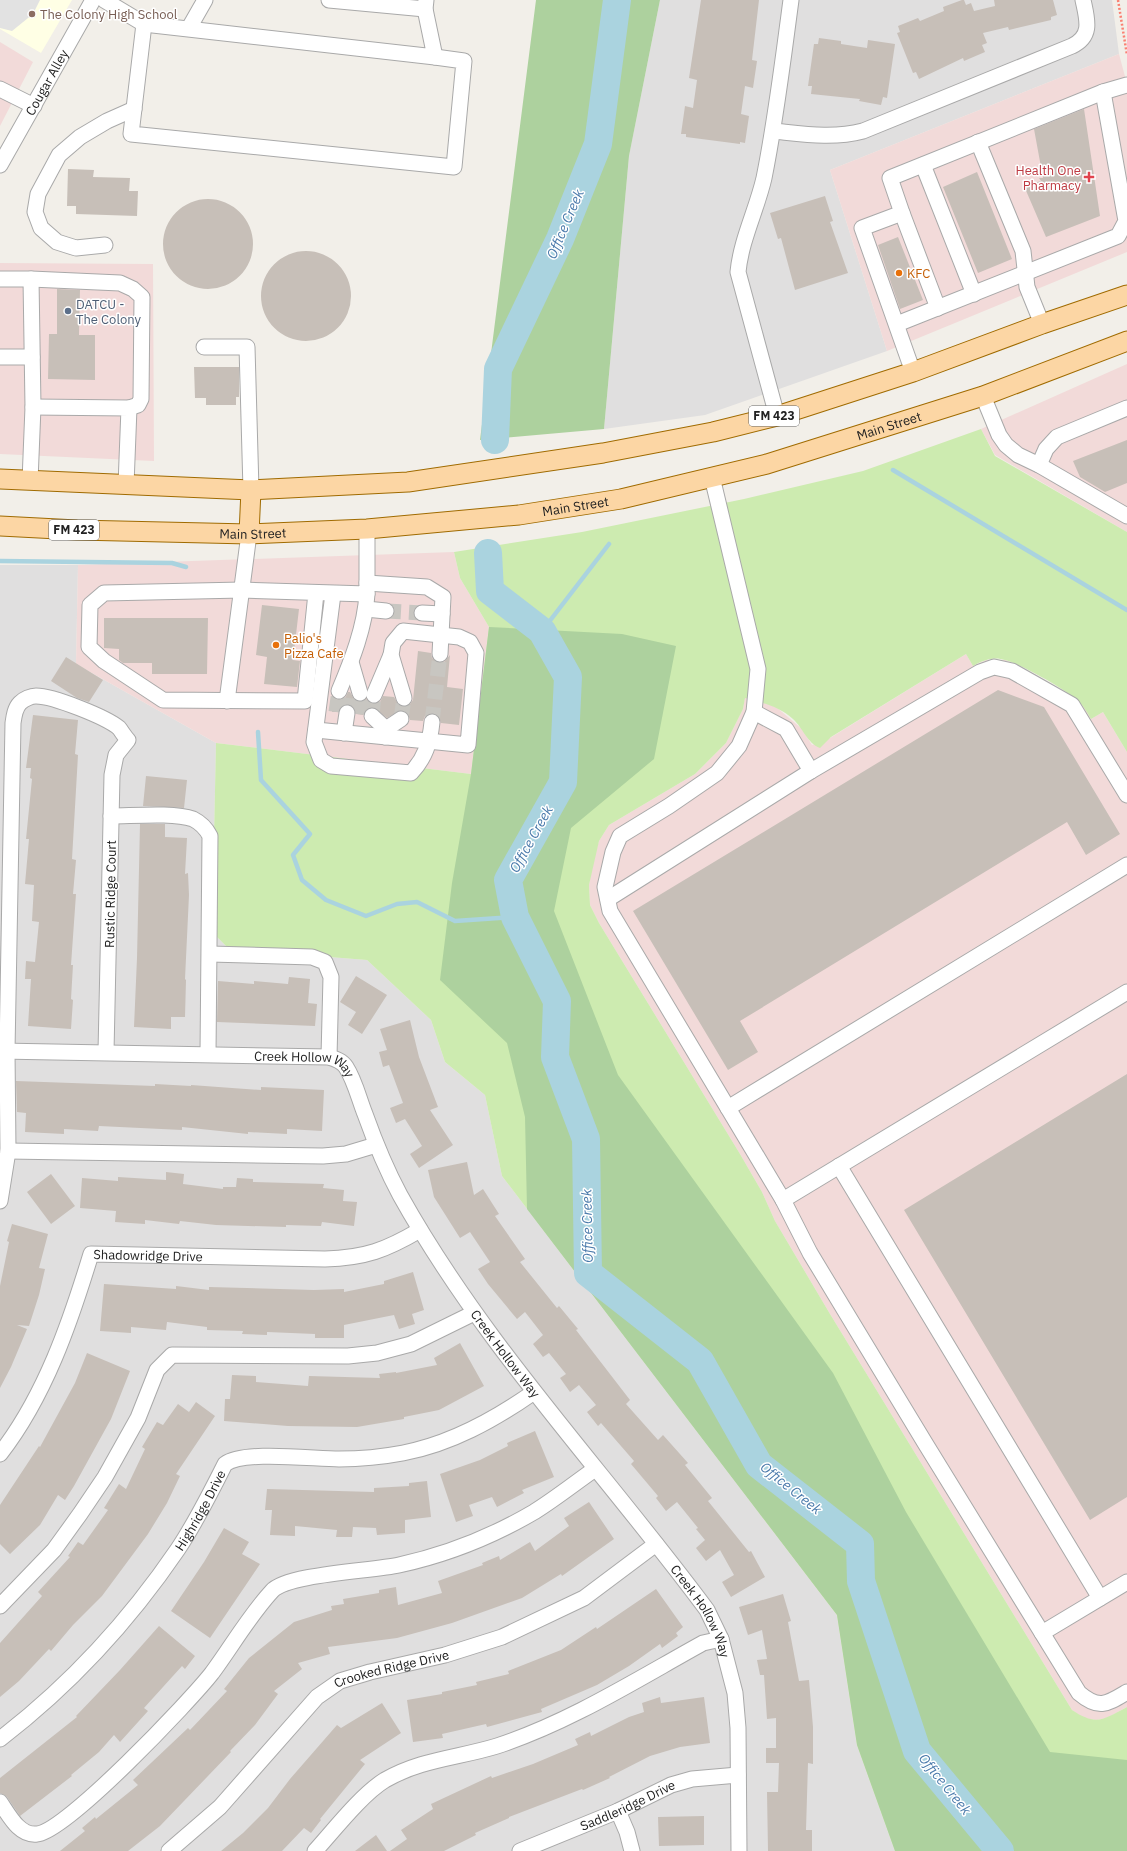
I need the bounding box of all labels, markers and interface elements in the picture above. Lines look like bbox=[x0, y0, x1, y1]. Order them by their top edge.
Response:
place label: The Colony High School bbox=[40, 6, 178, 23]
marker: The Colony High School bbox=[27, 9, 37, 19]
street label: Cougar Alley bbox=[22, 46, 73, 119]
place label: Health One Pharmacy bbox=[1016, 162, 1082, 194]
marker: Health One Pharmacy bbox=[1084, 172, 1094, 182]
water label: Office Creek bbox=[542, 186, 588, 261]
place label: KFC bbox=[907, 265, 930, 282]
marker: KFC bbox=[894, 268, 904, 278]
place label: DATCU - The Colony bbox=[76, 296, 141, 328]
marker: DATCU - The Colony bbox=[63, 306, 73, 316]
road number: FM 423 bbox=[749, 406, 799, 426]
street label: Main Street bbox=[854, 408, 923, 444]
street label: Main Street bbox=[541, 493, 610, 520]
road number: FM 423 bbox=[49, 520, 99, 540]
street label: Main Street bbox=[219, 524, 287, 543]
place label: Palio's Pizza Cafe bbox=[284, 630, 344, 662]
marker: Palio's Pizza Cafe bbox=[271, 640, 281, 650]
water label: Office Creek bbox=[505, 802, 557, 876]
street label: Rustic Ridge Court bbox=[101, 840, 120, 948]
street label: Creek Hollow Way bbox=[254, 1048, 358, 1081]
water label: Office Creek bbox=[577, 1188, 597, 1263]
street label: Shadowridge Drive bbox=[93, 1246, 203, 1265]
street label: Creek Hollow Way bbox=[467, 1307, 544, 1402]
water label: Office Creek bbox=[757, 1458, 826, 1519]
street label: Highridge Drive bbox=[171, 1467, 230, 1554]
street label: Creek Hollow Way bbox=[667, 1561, 734, 1660]
street label: Crooked Ridge Drive bbox=[330, 1646, 451, 1692]
water label: Office Creek bbox=[915, 1750, 976, 1819]
street label: Saddleridge Drive bbox=[578, 1776, 677, 1835]

